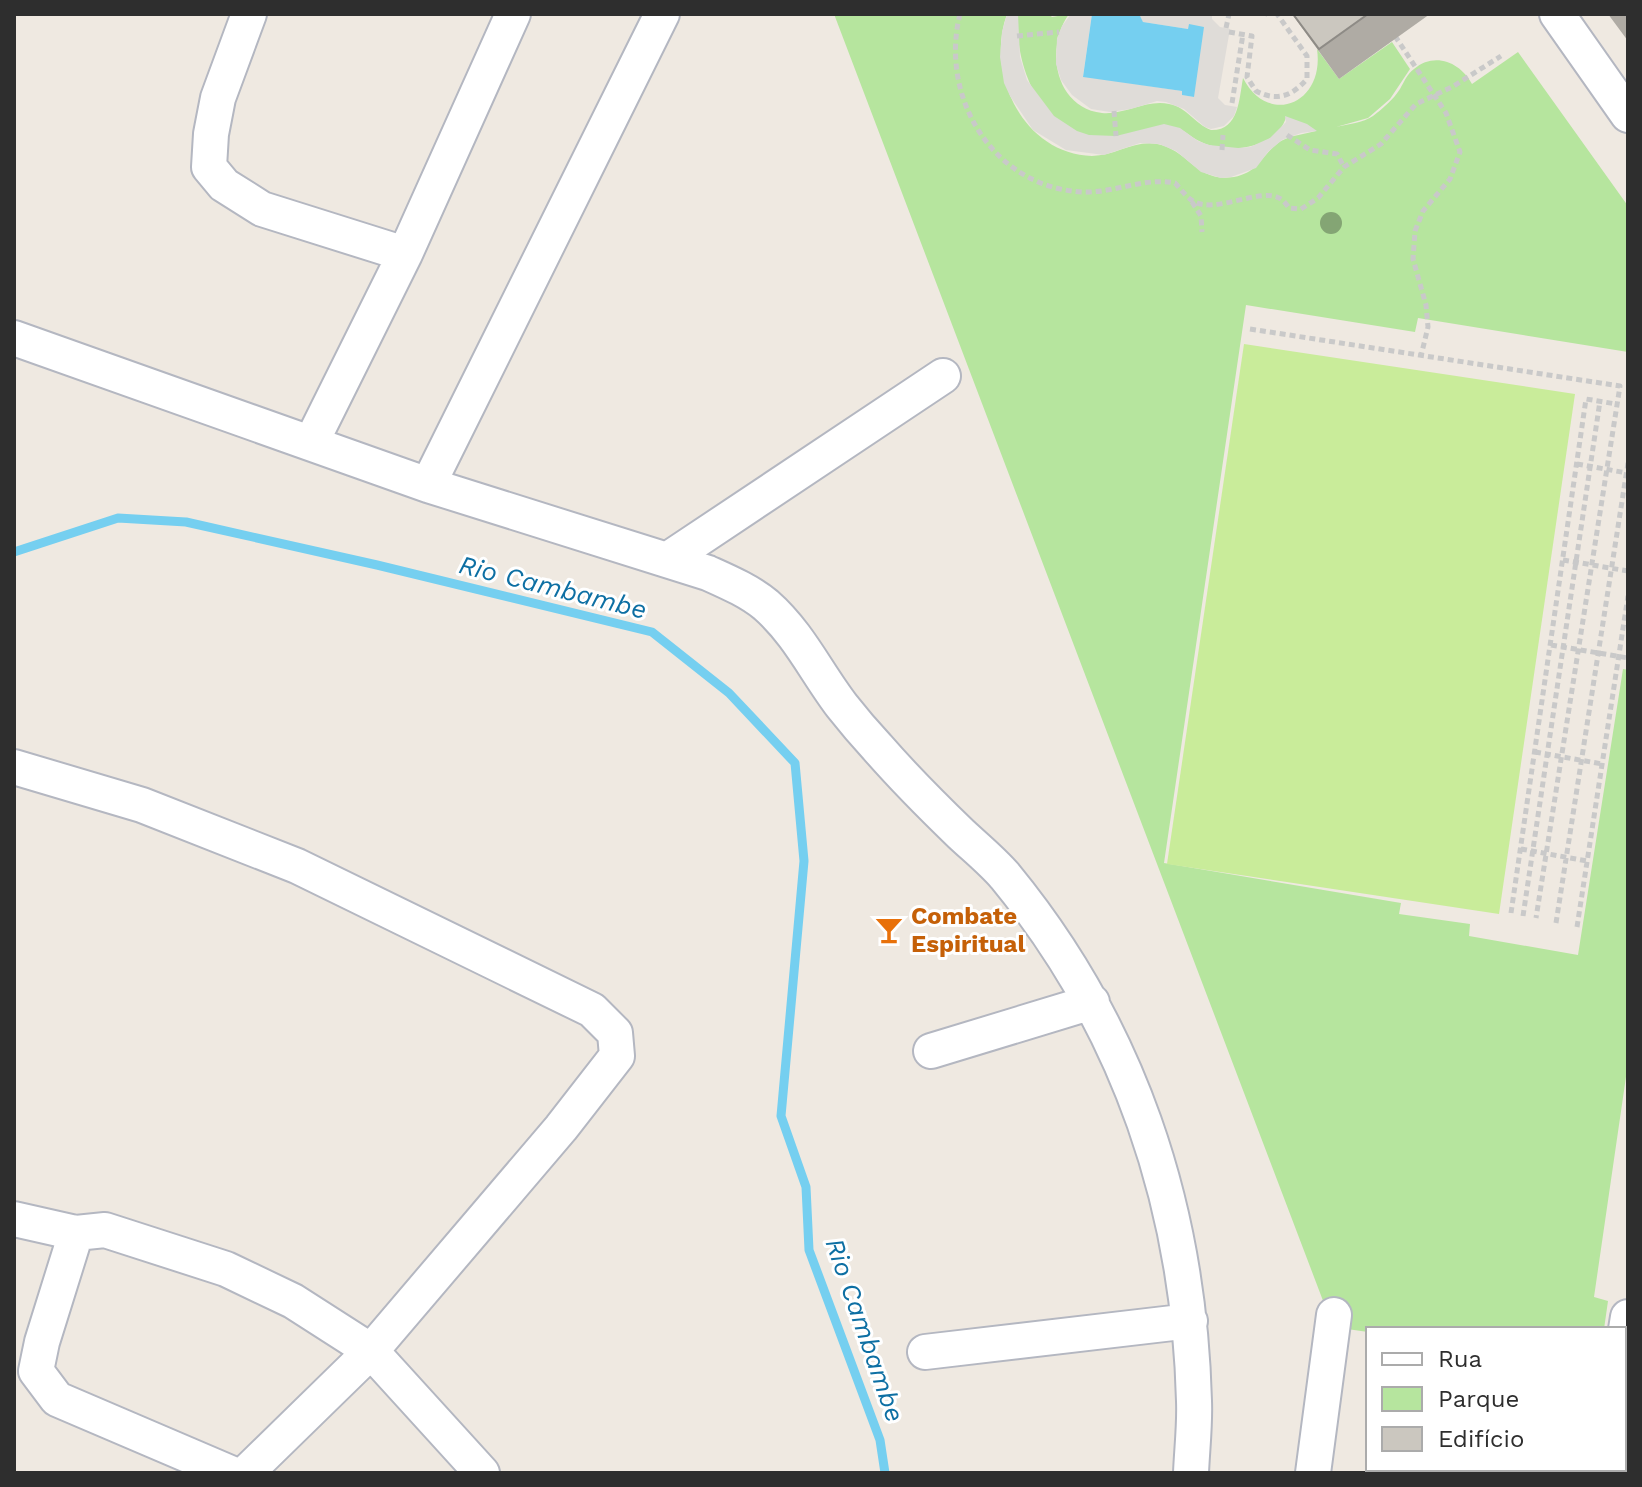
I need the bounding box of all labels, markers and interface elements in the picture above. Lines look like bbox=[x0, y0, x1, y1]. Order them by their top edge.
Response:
water label: Rio Cambambe bbox=[456, 549, 650, 625]
place label: Combate Espiritual bbox=[911, 902, 1026, 958]
bar icon: Combate Espiritual bbox=[874, 915, 904, 945]
water label: Rio Cambambe bbox=[820, 1234, 910, 1426]
legend bbox=[1366, 1327, 1626, 1471]
text: Rua bbox=[1438, 1345, 1482, 1373]
text: Parque bbox=[1438, 1385, 1519, 1413]
text: Edifício bbox=[1438, 1425, 1524, 1453]

